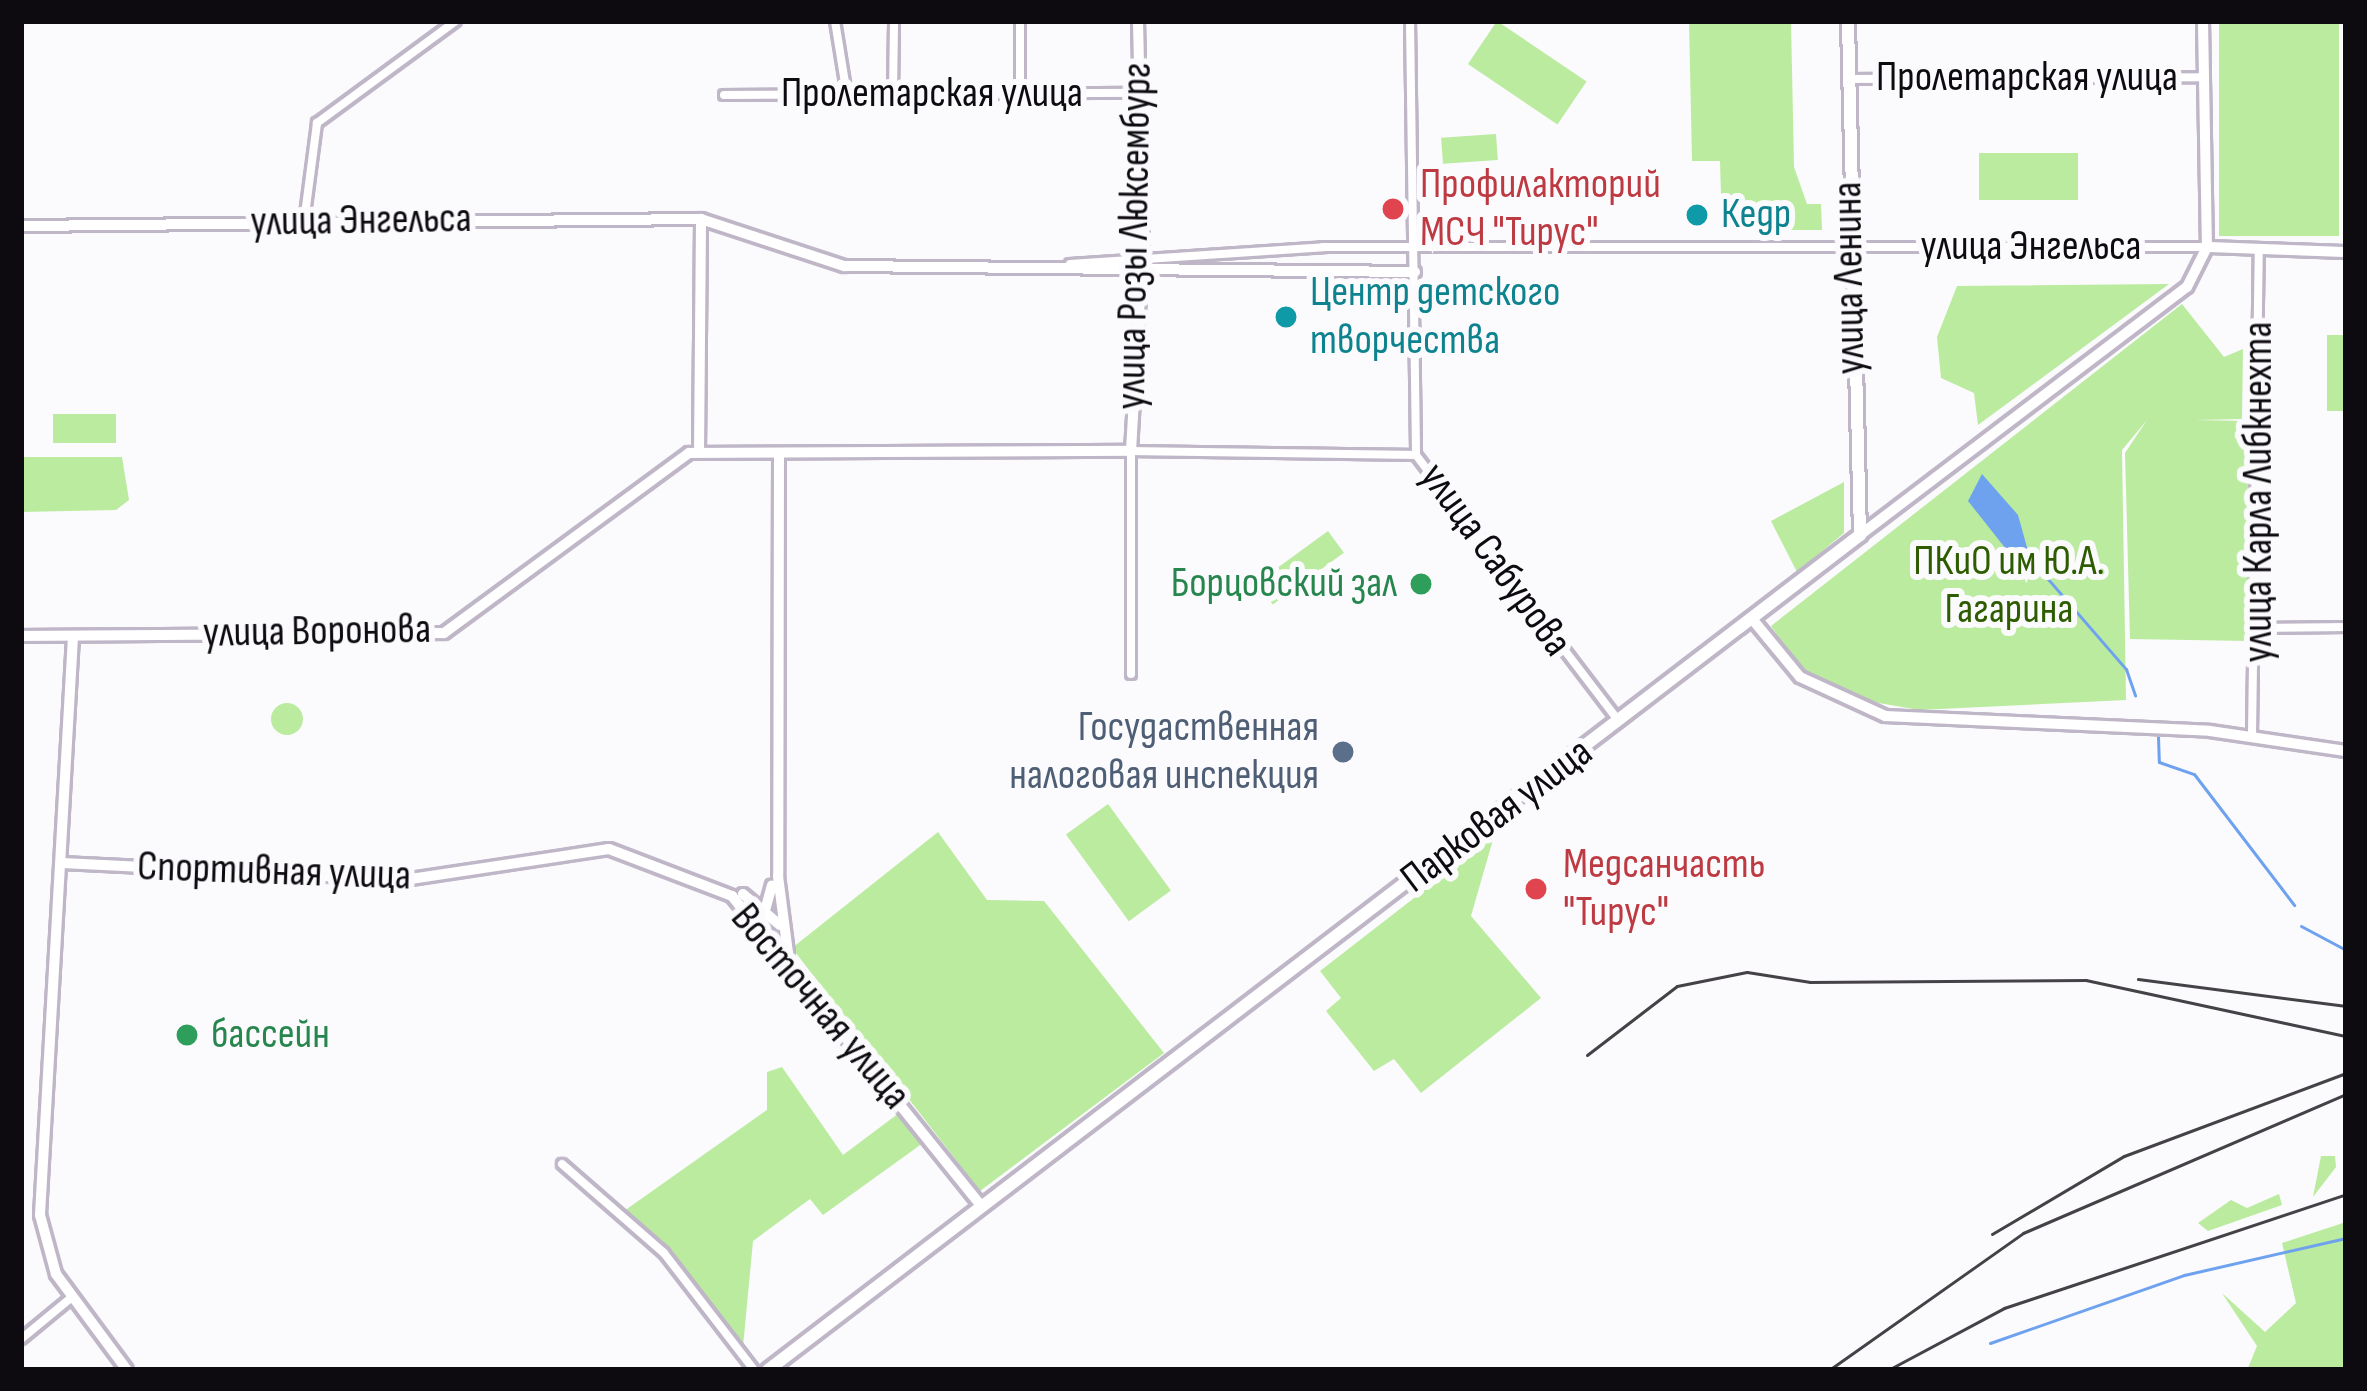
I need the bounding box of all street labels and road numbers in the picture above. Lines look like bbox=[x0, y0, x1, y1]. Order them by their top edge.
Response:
street label: Пролетарская улица bbox=[1876, 53, 2178, 103]
street label: улица Розы Люксембург bbox=[1107, 62, 1163, 410]
street label: Пролетарская улица bbox=[781, 69, 1083, 119]
street label: улица Ленина bbox=[1823, 181, 1877, 375]
street label: улица Энгельса bbox=[250, 194, 472, 248]
street label: улица Энгельса bbox=[1920, 222, 2142, 272]
street label: улица Карла Либкнехта bbox=[2234, 322, 2284, 662]
street label: улица Сабурова bbox=[1408, 454, 1582, 666]
street label: улица Воронова bbox=[202, 605, 432, 659]
street label: Парковая улица bbox=[1391, 728, 1603, 904]
street label: Спортивная улица bbox=[136, 842, 412, 902]
street label: Восточная улица bbox=[719, 894, 921, 1120]

